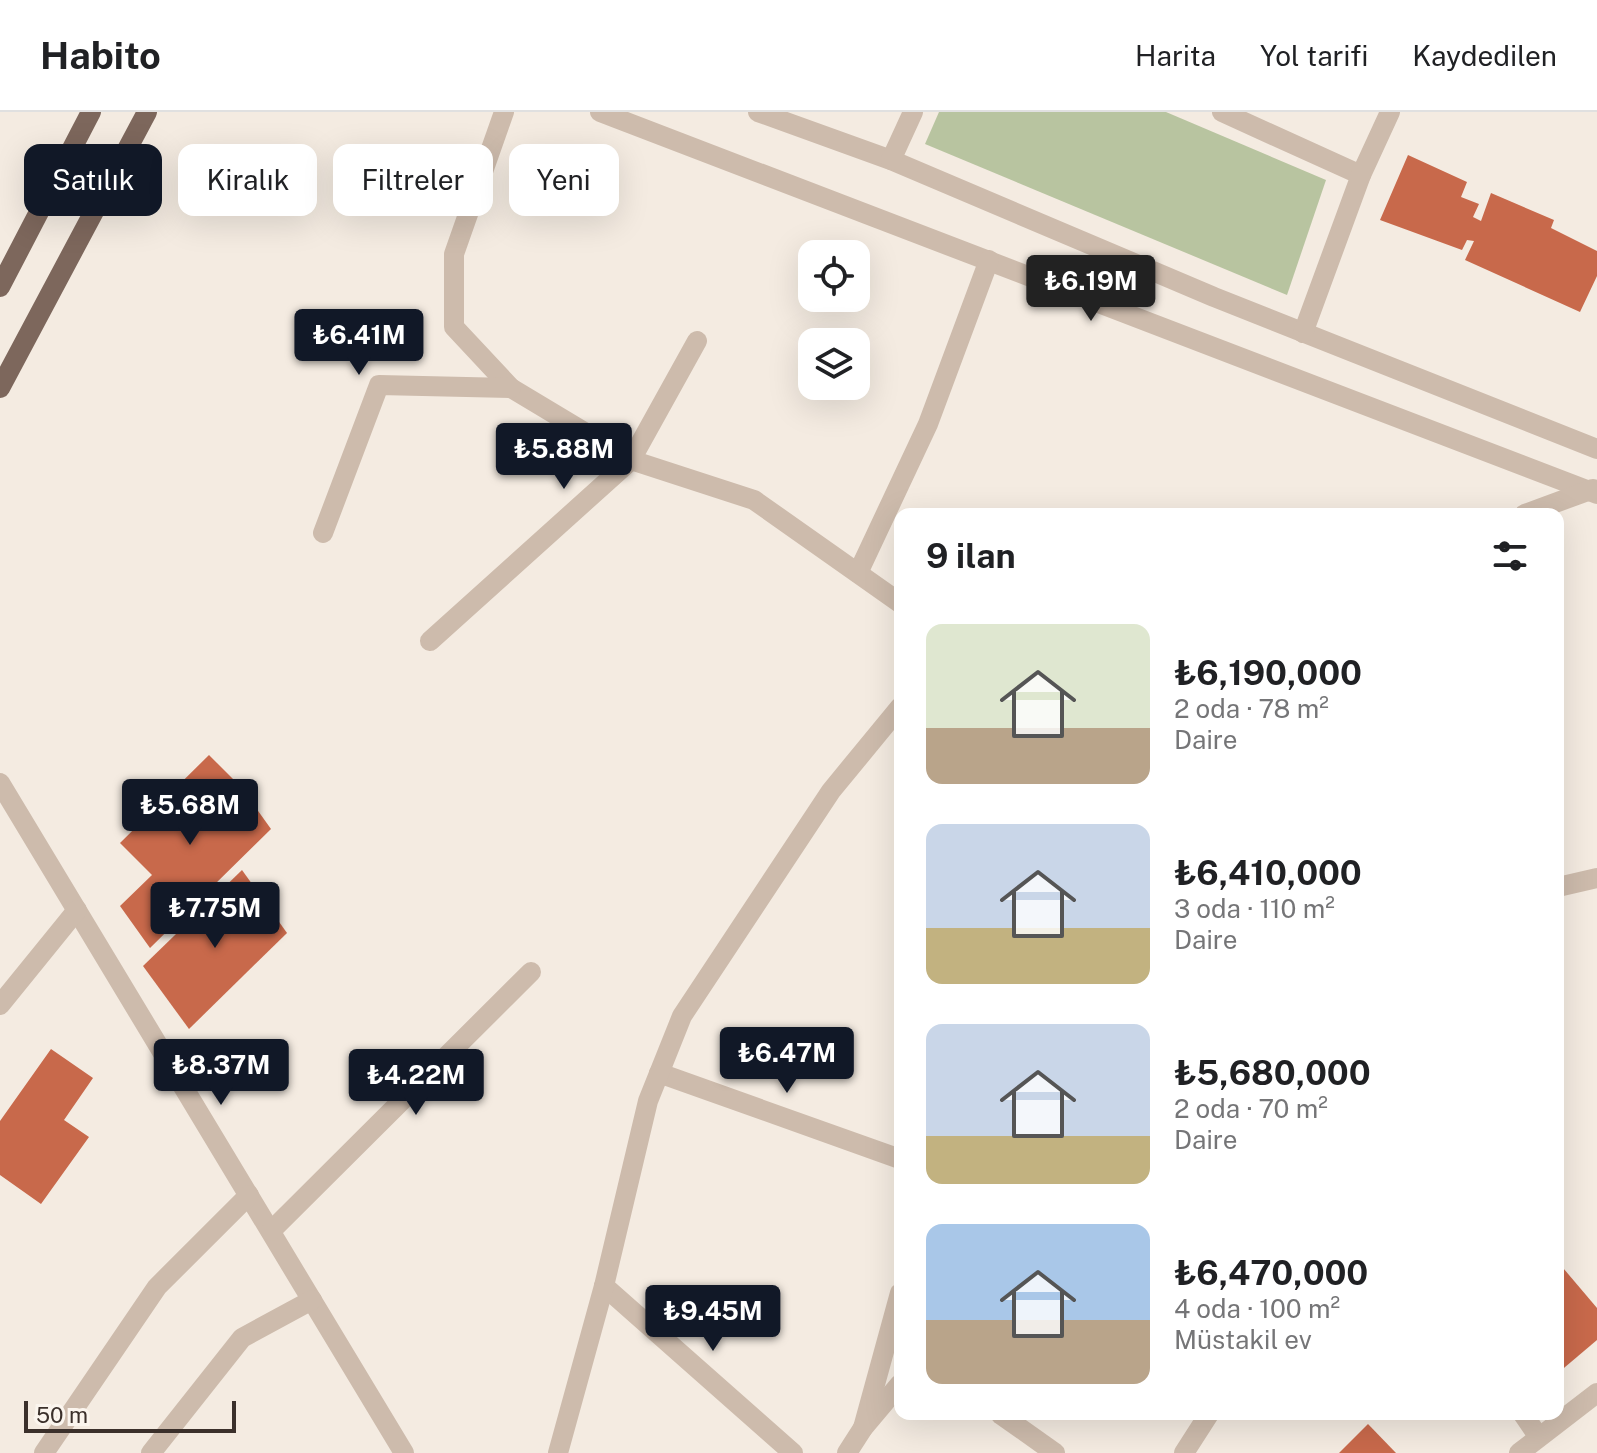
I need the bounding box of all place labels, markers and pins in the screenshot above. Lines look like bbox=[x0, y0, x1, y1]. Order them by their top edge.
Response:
pin: ₺6.19M bbox=[1026, 255, 1156, 323]
pin: ₺6.41M bbox=[294, 309, 424, 377]
pin: ₺5.88M bbox=[499, 423, 629, 491]
pin: ₺5.68M bbox=[125, 779, 255, 847]
pin: ₺7.75M bbox=[150, 882, 280, 950]
pin: ₺6.47M bbox=[722, 1027, 852, 1095]
pin: ₺8.37M bbox=[156, 1039, 286, 1107]
pin: ₺4.22M bbox=[351, 1049, 481, 1117]
pin: ₺9.45M bbox=[648, 1285, 778, 1353]

